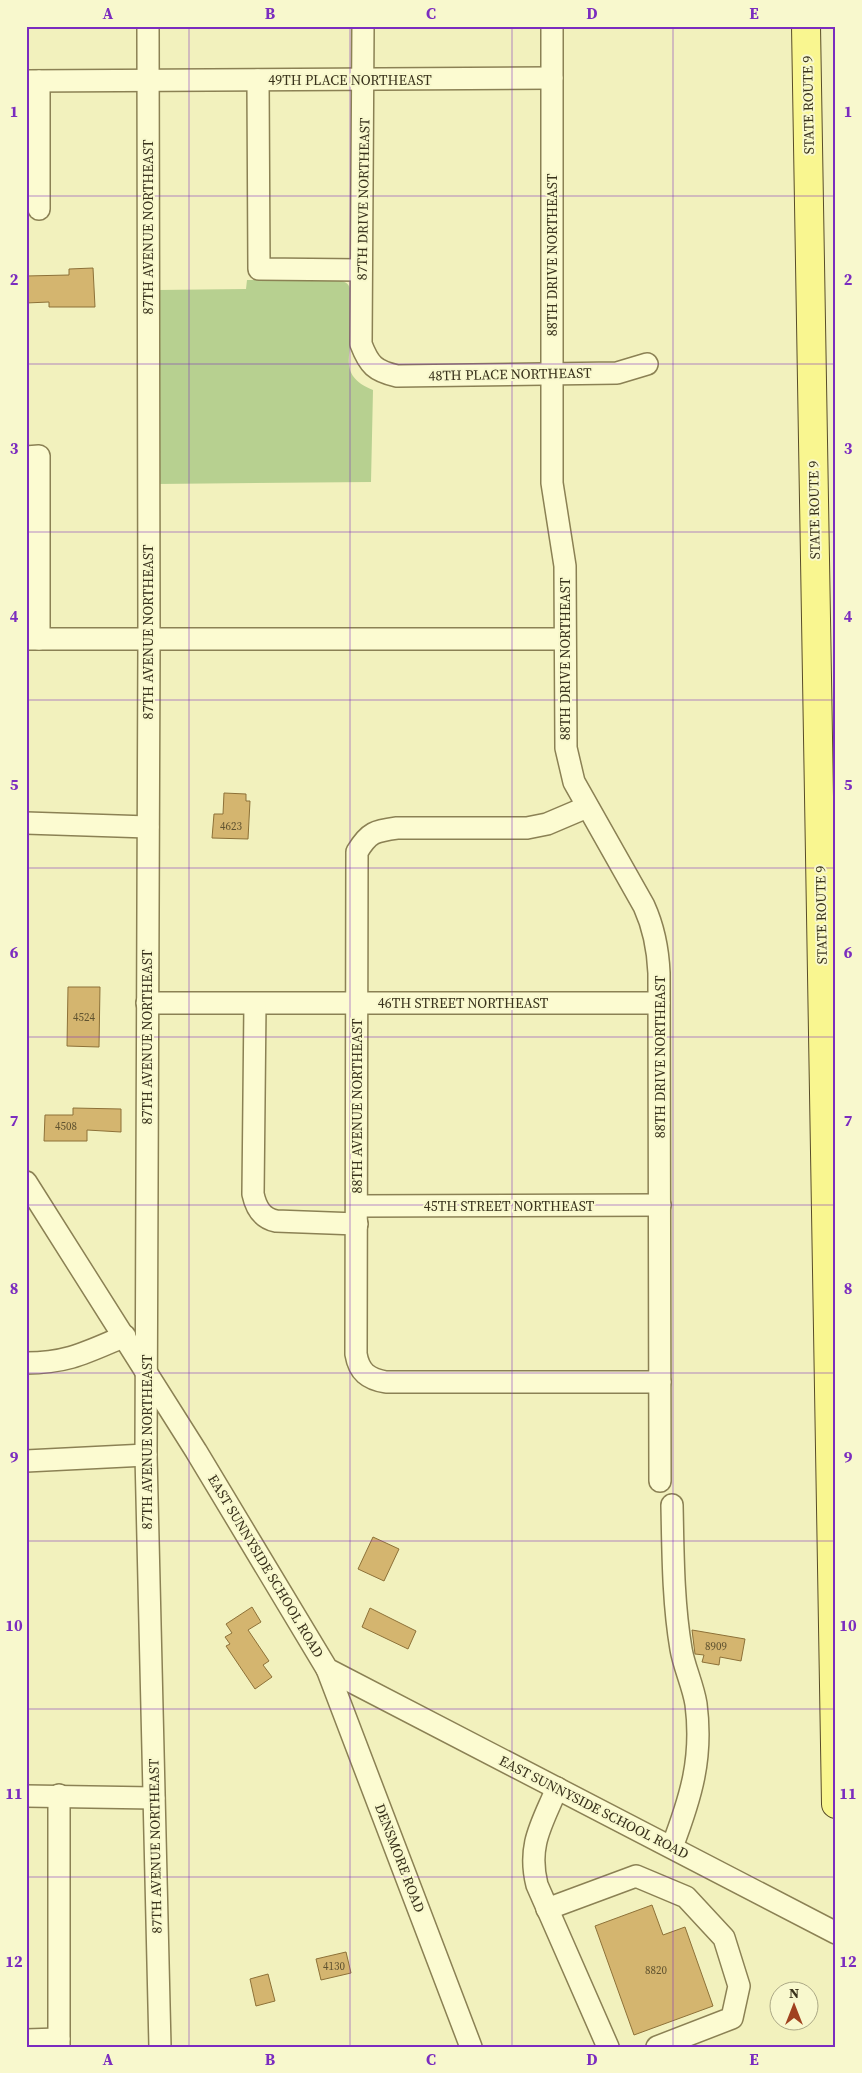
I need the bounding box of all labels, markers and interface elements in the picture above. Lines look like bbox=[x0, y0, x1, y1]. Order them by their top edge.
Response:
text: A bbox=[103, 2, 114, 24]
text: B bbox=[265, 2, 276, 24]
text: C bbox=[426, 2, 436, 24]
text: D bbox=[586, 2, 598, 24]
text: E bbox=[749, 2, 759, 24]
street label: STATE ROUTE 9 bbox=[797, 55, 819, 155]
street label: 49TH PLACE NORTHEAST bbox=[268, 70, 432, 90]
text: 1 bbox=[10, 100, 18, 122]
text: 1 bbox=[844, 100, 852, 122]
street label: 87TH DRIVE NORTHEAST bbox=[352, 117, 374, 281]
street label: 87TH AVENUE NORTHEAST bbox=[138, 139, 158, 314]
street label: 88TH DRIVE NORTHEAST bbox=[542, 173, 562, 336]
text: 2 bbox=[10, 268, 19, 290]
text: 2 bbox=[844, 268, 853, 290]
street label: 48TH PLACE NORTHEAST bbox=[428, 363, 592, 385]
text: 3 bbox=[10, 437, 19, 459]
text: 3 bbox=[844, 437, 853, 459]
street label: STATE ROUTE 9 bbox=[803, 460, 825, 560]
street label: 87TH AVENUE NORTHEAST bbox=[138, 544, 158, 719]
street label: 88TH DRIVE NORTHEAST bbox=[555, 577, 575, 740]
text: 4 bbox=[10, 605, 19, 627]
text: 4 bbox=[844, 605, 853, 627]
text: 5 bbox=[10, 773, 19, 795]
text: 5 bbox=[844, 773, 853, 795]
house number: 4623 bbox=[220, 819, 242, 834]
street label: STATE ROUTE 9 bbox=[810, 865, 832, 965]
text: 6 bbox=[10, 941, 19, 963]
text: 6 bbox=[844, 941, 853, 963]
street label: 87TH AVENUE NORTHEAST bbox=[137, 949, 157, 1124]
street label: 88TH DRIVE NORTHEAST bbox=[650, 975, 670, 1138]
street label: 46TH STREET NORTHEAST bbox=[378, 993, 549, 1013]
house number: 4524 bbox=[73, 1010, 95, 1025]
street label: 88TH AVENUE NORTHEAST bbox=[347, 1018, 367, 1193]
text: 7 bbox=[10, 1109, 19, 1131]
text: 7 bbox=[844, 1109, 853, 1131]
house number: 4508 bbox=[55, 1119, 77, 1134]
street label: 45TH STREET NORTHEAST bbox=[424, 1196, 595, 1216]
text: 8 bbox=[10, 1277, 18, 1299]
text: 8 bbox=[844, 1277, 852, 1299]
street label: 87TH AVENUE NORTHEAST bbox=[137, 1354, 157, 1529]
text: 9 bbox=[10, 1446, 19, 1468]
text: 9 bbox=[844, 1446, 853, 1468]
street label: EAST SUNNYSIDE SCHOOL ROAD bbox=[203, 1471, 329, 1661]
text: 10 bbox=[5, 1614, 23, 1636]
text: 10 bbox=[839, 1614, 857, 1636]
house number: 8909 bbox=[705, 1639, 727, 1654]
street label: EAST SUNNYSIDE SCHOOL ROAD bbox=[496, 1750, 692, 1864]
street label: 87TH AVENUE NORTHEAST bbox=[143, 1758, 167, 1934]
text: 11 bbox=[5, 1782, 23, 1804]
text: 11 bbox=[839, 1782, 857, 1804]
street label: DENSMORE ROAD bbox=[370, 1801, 430, 1915]
text: 12 bbox=[5, 1950, 23, 1972]
text: 12 bbox=[839, 1950, 857, 1972]
house number: 4130 bbox=[323, 1959, 345, 1974]
house number: 8820 bbox=[645, 1963, 667, 1978]
north arrow bbox=[770, 1980, 820, 2030]
text: N bbox=[789, 1983, 799, 2003]
text: A bbox=[103, 2048, 114, 2070]
text: B bbox=[265, 2048, 276, 2070]
text: C bbox=[426, 2048, 436, 2070]
text: D bbox=[586, 2048, 598, 2070]
text: E bbox=[749, 2048, 759, 2070]

